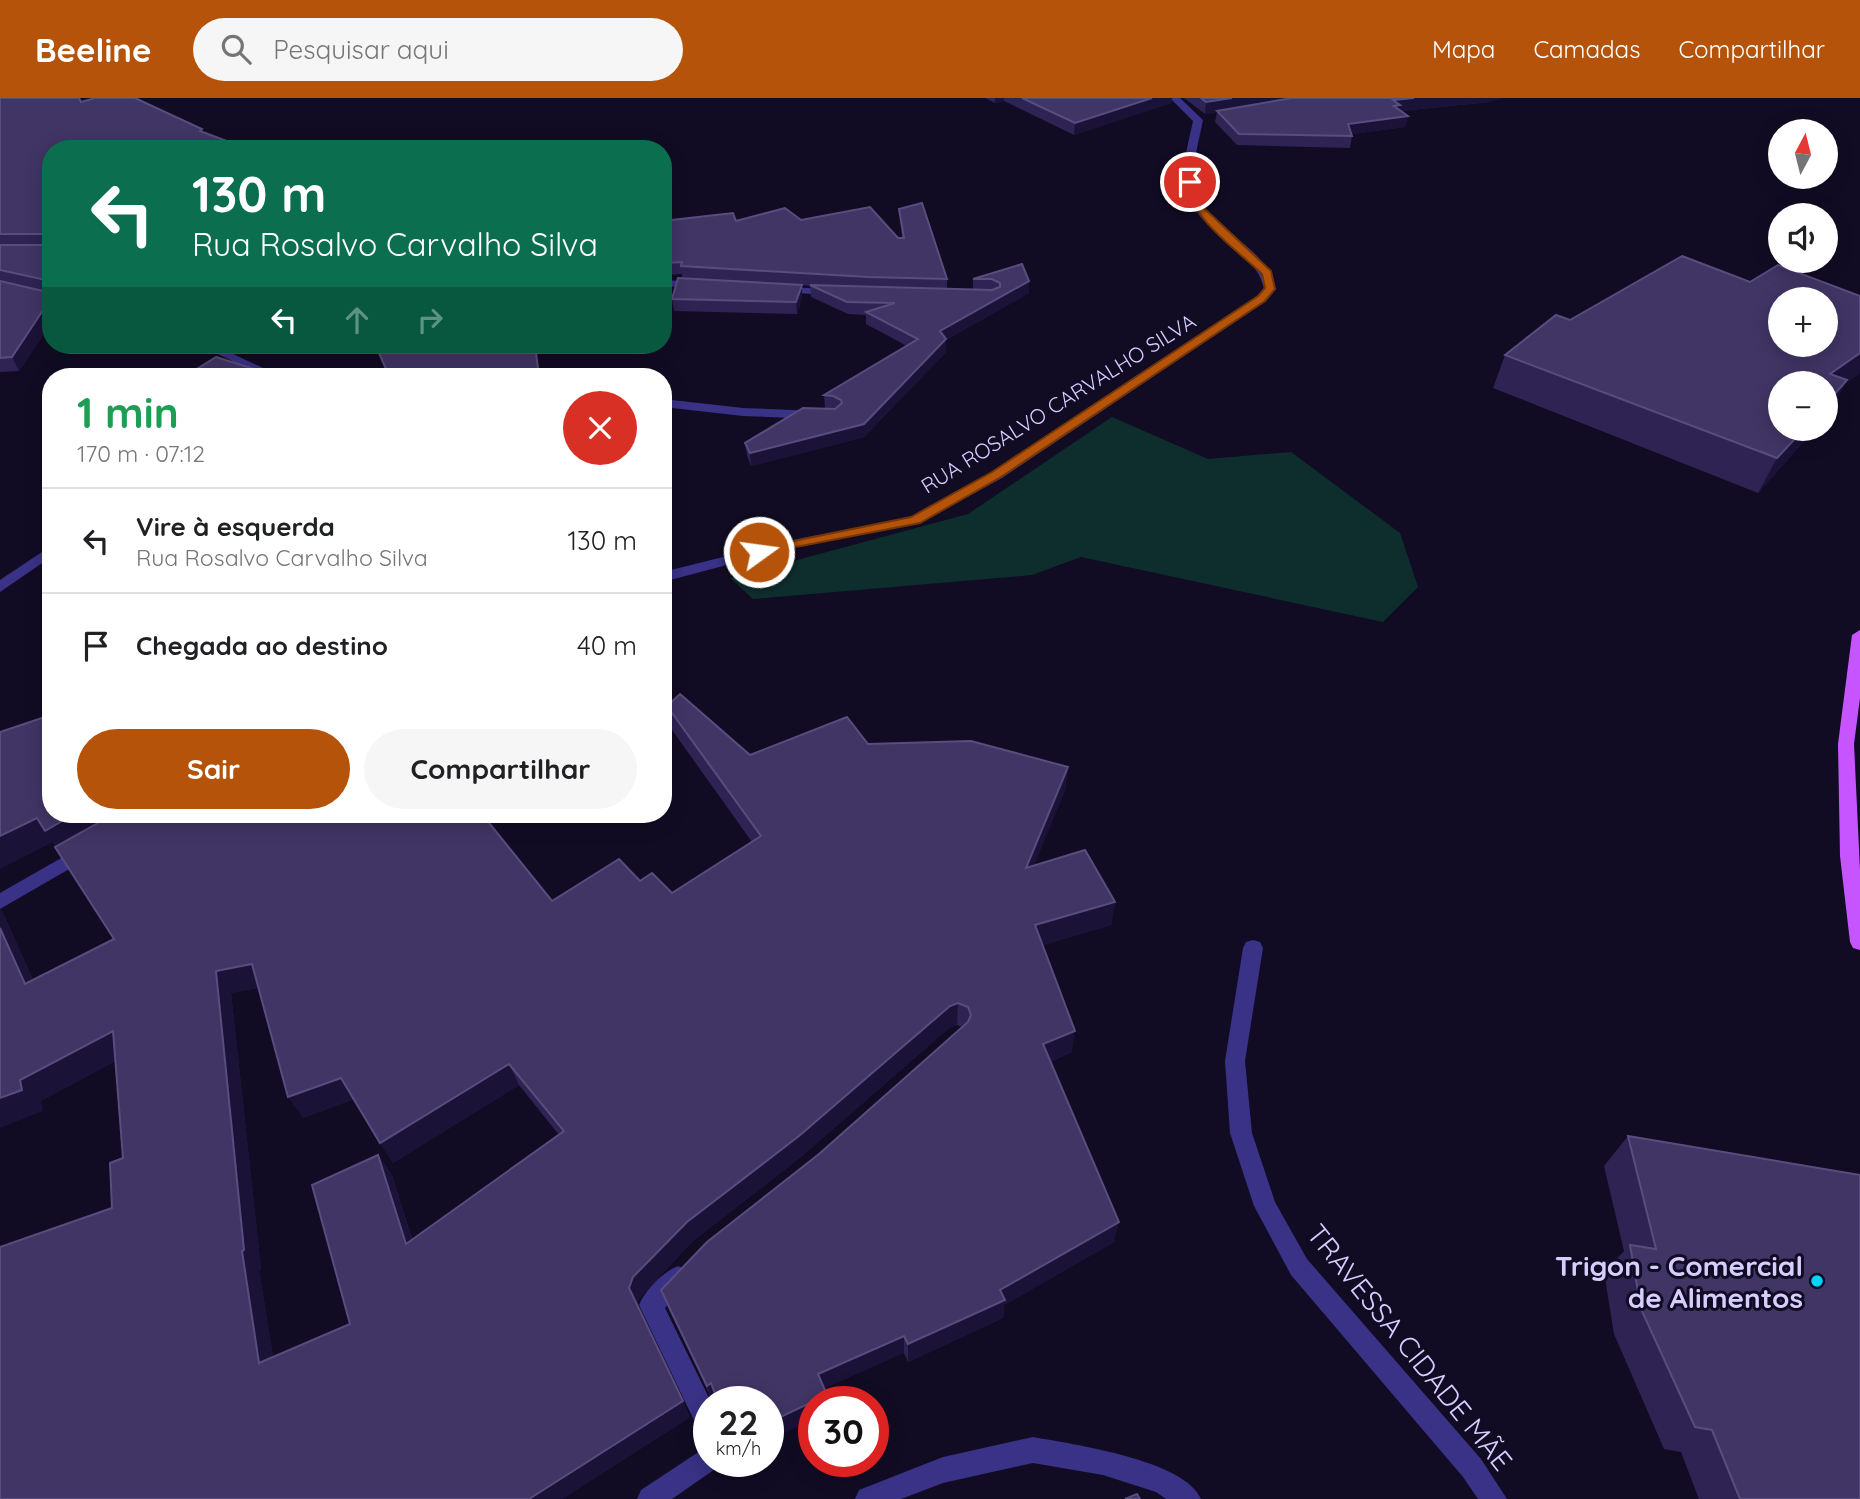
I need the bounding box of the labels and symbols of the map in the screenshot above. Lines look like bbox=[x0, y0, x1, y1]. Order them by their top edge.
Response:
north arrow bbox=[1768, 119, 1838, 189]
pin bbox=[1160, 152, 1220, 212]
street label: RUA ROSALVO CARVALHO SILVA bbox=[916, 307, 1200, 499]
position arrow bbox=[722, 515, 796, 589]
street label: TRAVESSA CIDADE MÃE bbox=[1300, 1217, 1520, 1477]
place label: Trigon - Comercial de Alimentos bbox=[1555, 1248, 1803, 1315]
marker: Trigon - Comercial de Alimentos bbox=[1809, 1273, 1825, 1289]
speed limit sign: 30 bbox=[798, 1386, 889, 1477]

